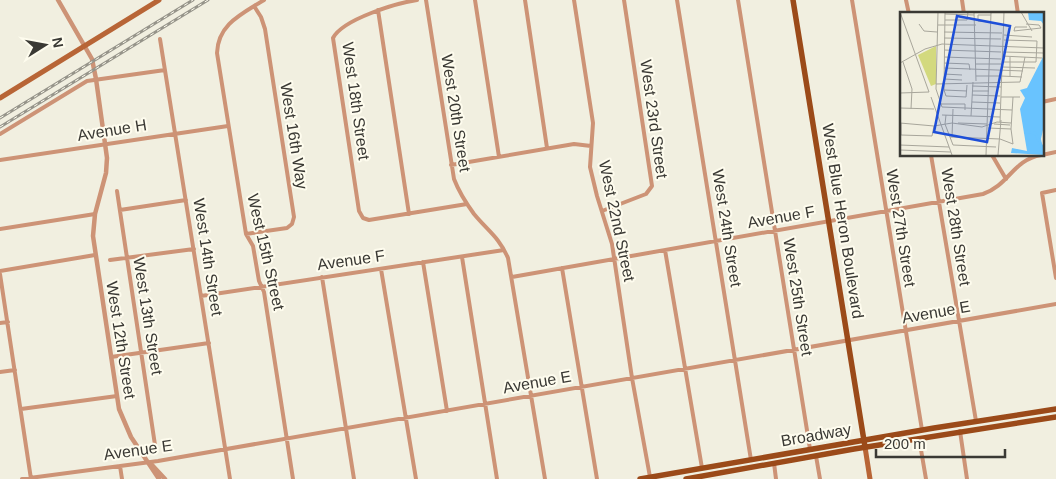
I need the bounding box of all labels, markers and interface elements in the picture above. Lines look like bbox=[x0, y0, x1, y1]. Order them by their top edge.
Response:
inset map bbox=[900, 12, 1044, 156]
north arrow bbox=[20, 20, 70, 70]
text: N bbox=[49, 36, 67, 49]
street label: West 18th Street bbox=[339, 41, 373, 162]
street label: West 20th Street bbox=[438, 53, 474, 174]
street label: West 23rd Street bbox=[637, 59, 671, 180]
street label: West 16th Way bbox=[277, 82, 311, 190]
street label: Avenue H bbox=[76, 116, 148, 144]
street label: West Blue Heron Boulevard bbox=[819, 122, 867, 320]
street label: West 22nd Street bbox=[596, 159, 638, 284]
street label: West 28th Street bbox=[938, 167, 974, 288]
street label: West 24th Street bbox=[709, 168, 745, 289]
street label: West 27th Street bbox=[883, 168, 919, 289]
street label: West 15th Street bbox=[244, 192, 288, 312]
street label: West 14th Street bbox=[190, 197, 226, 318]
street label: Avenue F bbox=[746, 203, 816, 231]
street label: West 25th Street bbox=[780, 237, 816, 358]
street label: Avenue F bbox=[316, 247, 386, 273]
street label: West 13th Street bbox=[130, 256, 166, 377]
street label: West 12th Street bbox=[103, 280, 139, 401]
street label: Avenue E bbox=[901, 298, 971, 326]
street label: Avenue E bbox=[502, 368, 572, 396]
street label: Broadway bbox=[779, 420, 853, 450]
scale bar bbox=[876, 426, 1005, 458]
text: 200 m bbox=[884, 435, 926, 452]
street label: Avenue E bbox=[103, 437, 173, 463]

